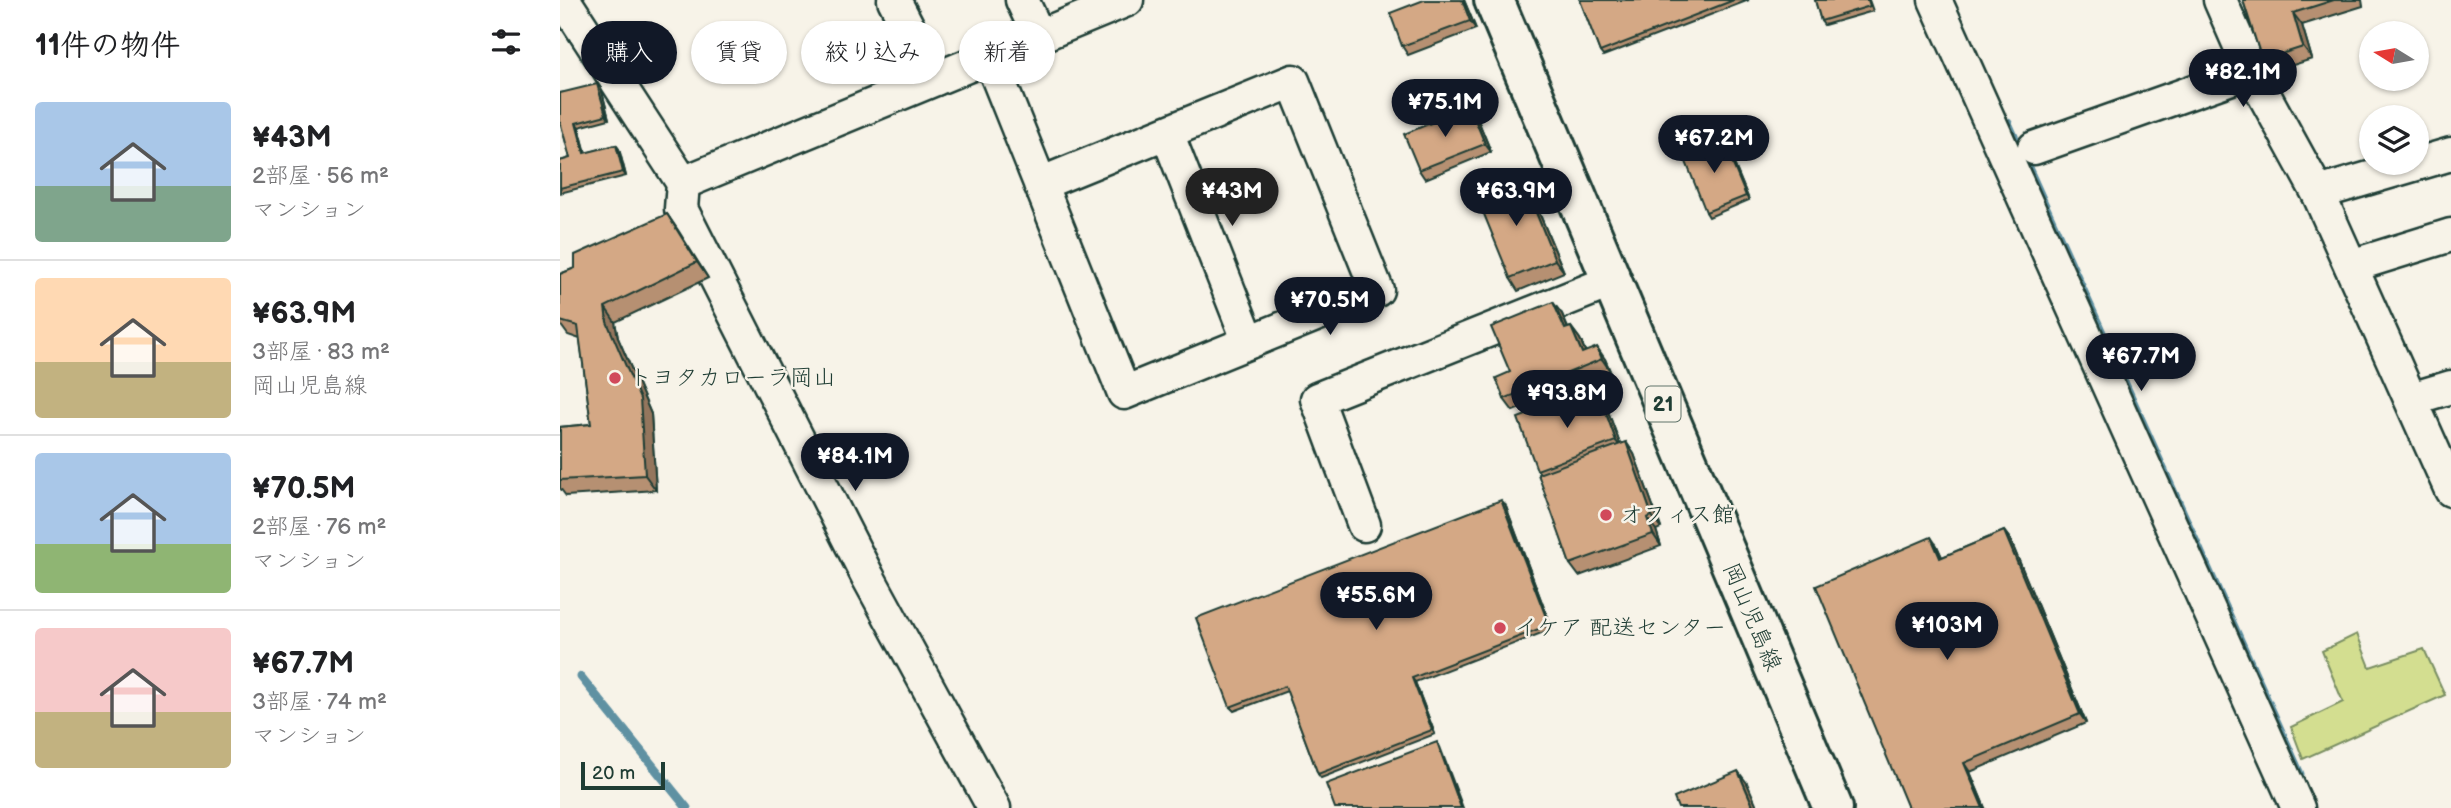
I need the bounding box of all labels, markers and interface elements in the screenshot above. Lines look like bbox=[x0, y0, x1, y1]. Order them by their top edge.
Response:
chip: 購入 bbox=[581, 21, 677, 84]
chip: 賃貸 bbox=[691, 21, 787, 84]
chip: 絞り込み bbox=[801, 21, 945, 84]
chip: 新着 bbox=[959, 21, 1055, 84]
north arrow bbox=[2359, 21, 2429, 91]
map controls bbox=[2359, 21, 2429, 175]
icon: filters bbox=[487, 23, 525, 61]
text: 11件の物件 bbox=[35, 28, 180, 64]
pin: ¥82.1M bbox=[2186, 50, 2300, 109]
text: ¥82.1M bbox=[2205, 58, 2281, 86]
pin: ¥75.1M bbox=[1388, 80, 1502, 139]
text: ¥75.1M bbox=[1408, 88, 1482, 116]
button: layers bbox=[2359, 105, 2429, 175]
pin: ¥67.2M bbox=[1657, 116, 1771, 175]
text: ¥43M bbox=[252, 120, 332, 156]
text: ¥67.2M bbox=[1674, 124, 1754, 152]
icon: home bbox=[91, 130, 175, 214]
text: 2部屋 · 56 m² bbox=[252, 162, 389, 190]
pin: ¥43M bbox=[1191, 168, 1273, 228]
pin: ¥63.9M bbox=[1459, 168, 1573, 228]
text: ¥43M bbox=[1202, 177, 1262, 205]
text: ¥63.9M bbox=[1476, 177, 1556, 205]
text: マンション bbox=[252, 196, 366, 224]
pin: ¥70.5M bbox=[1273, 278, 1387, 337]
text: ¥70.5M bbox=[1290, 286, 1370, 314]
text: ¥63.9M bbox=[252, 296, 356, 332]
icon: home bbox=[91, 306, 175, 390]
pin: ¥67.7M bbox=[2084, 334, 2198, 393]
text: 3部屋 · 83 m² bbox=[252, 338, 390, 366]
text: ¥67.7M bbox=[2102, 342, 2180, 370]
place label: トヨタカローラ岡山 bbox=[629, 364, 836, 392]
marker: トヨタカローラ岡山 bbox=[607, 370, 623, 386]
pin: ¥93.8M bbox=[1510, 370, 1624, 430]
text: 岡山児島線 bbox=[252, 372, 367, 400]
text: ¥93.8M bbox=[1527, 379, 1607, 407]
road number: 21 bbox=[1646, 386, 1680, 422]
pin: ¥84.1M bbox=[798, 434, 912, 493]
text: ¥84.1M bbox=[817, 442, 893, 470]
text: ¥70.5M bbox=[252, 471, 355, 507]
icon: home bbox=[91, 481, 175, 565]
place label: オフィス館 bbox=[1620, 501, 1735, 529]
marker: オフィス館 bbox=[1598, 507, 1614, 523]
text: 2部屋 · 76 m² bbox=[252, 513, 386, 541]
text: マンション bbox=[252, 547, 366, 575]
street label: 岡山児島線 bbox=[1717, 559, 1787, 675]
pin: ¥55.6M bbox=[1319, 572, 1433, 632]
text: ¥55.6M bbox=[1336, 581, 1416, 609]
pin: ¥103M bbox=[1898, 602, 1996, 662]
text: ¥103M bbox=[1911, 611, 1983, 639]
place label: イケア 配送センター bbox=[1514, 614, 1726, 642]
marker: イケア 配送センター bbox=[1492, 620, 1508, 636]
text: ¥67.7M bbox=[252, 646, 354, 682]
icon: home bbox=[91, 656, 175, 740]
text: 3部屋 · 74 m² bbox=[252, 688, 387, 716]
text: マンション bbox=[252, 722, 366, 750]
scale bar bbox=[581, 759, 665, 791]
text: 20 m bbox=[592, 762, 635, 785]

